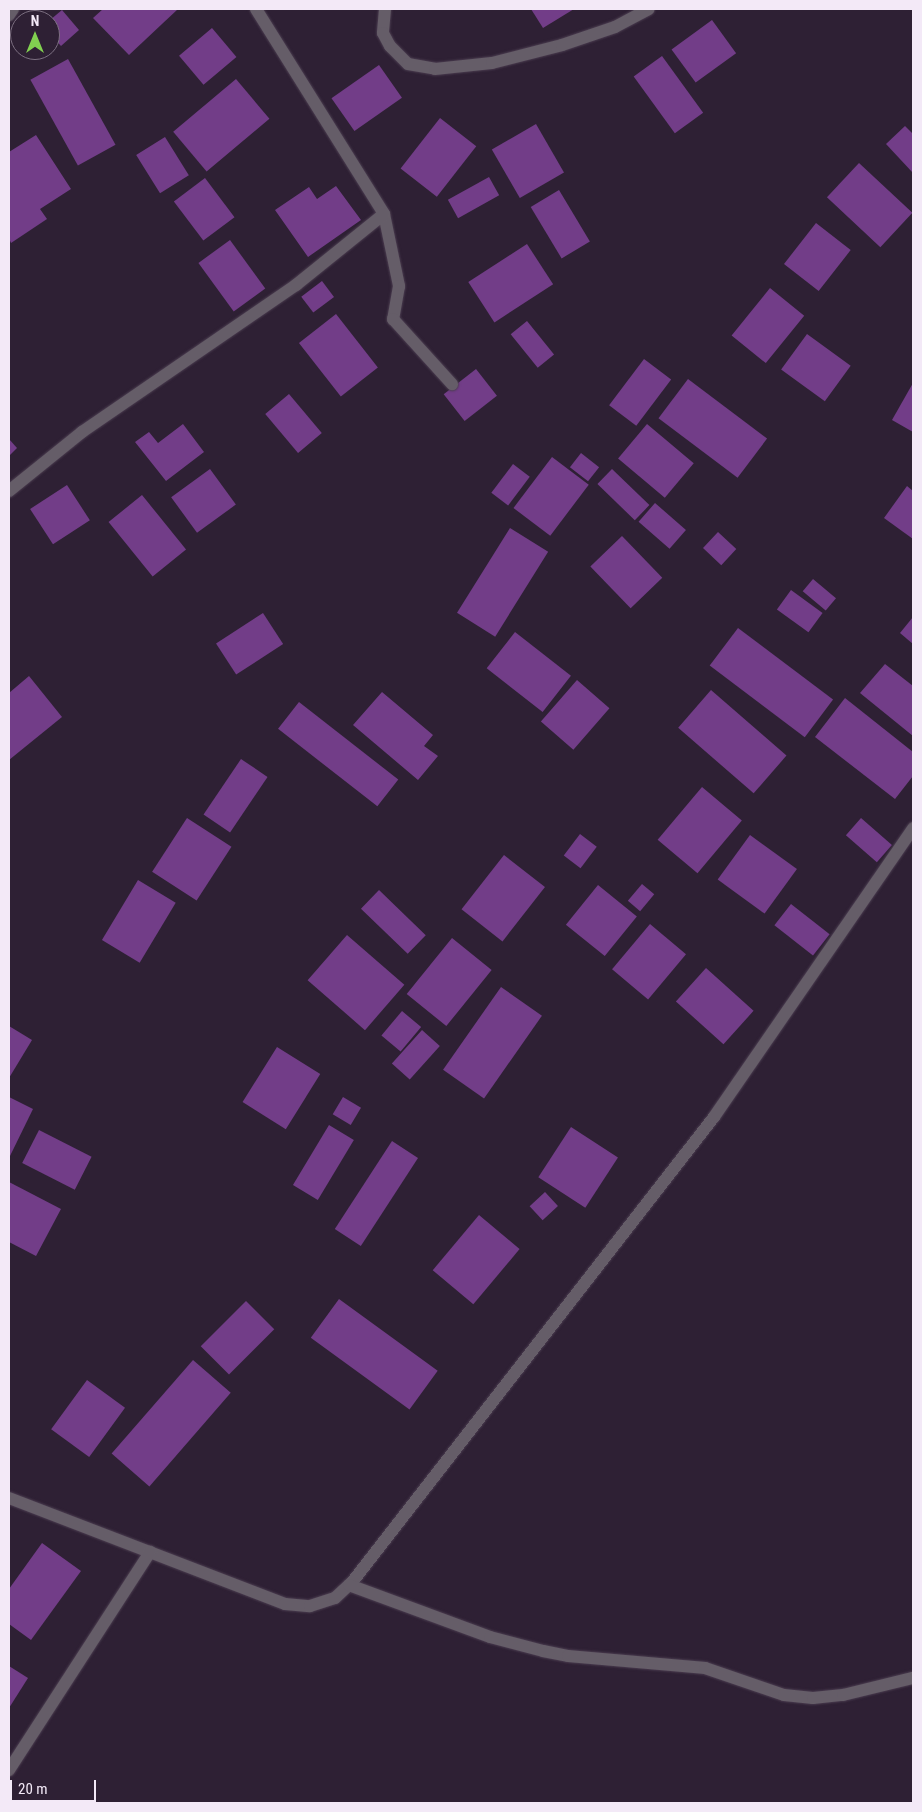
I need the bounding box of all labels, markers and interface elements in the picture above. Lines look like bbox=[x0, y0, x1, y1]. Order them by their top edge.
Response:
north arrow bbox=[10, 10, 60, 60]
text: N bbox=[31, 13, 39, 29]
scale bar bbox=[12, 1770, 99, 1802]
text: 20 m bbox=[18, 1780, 48, 1798]

